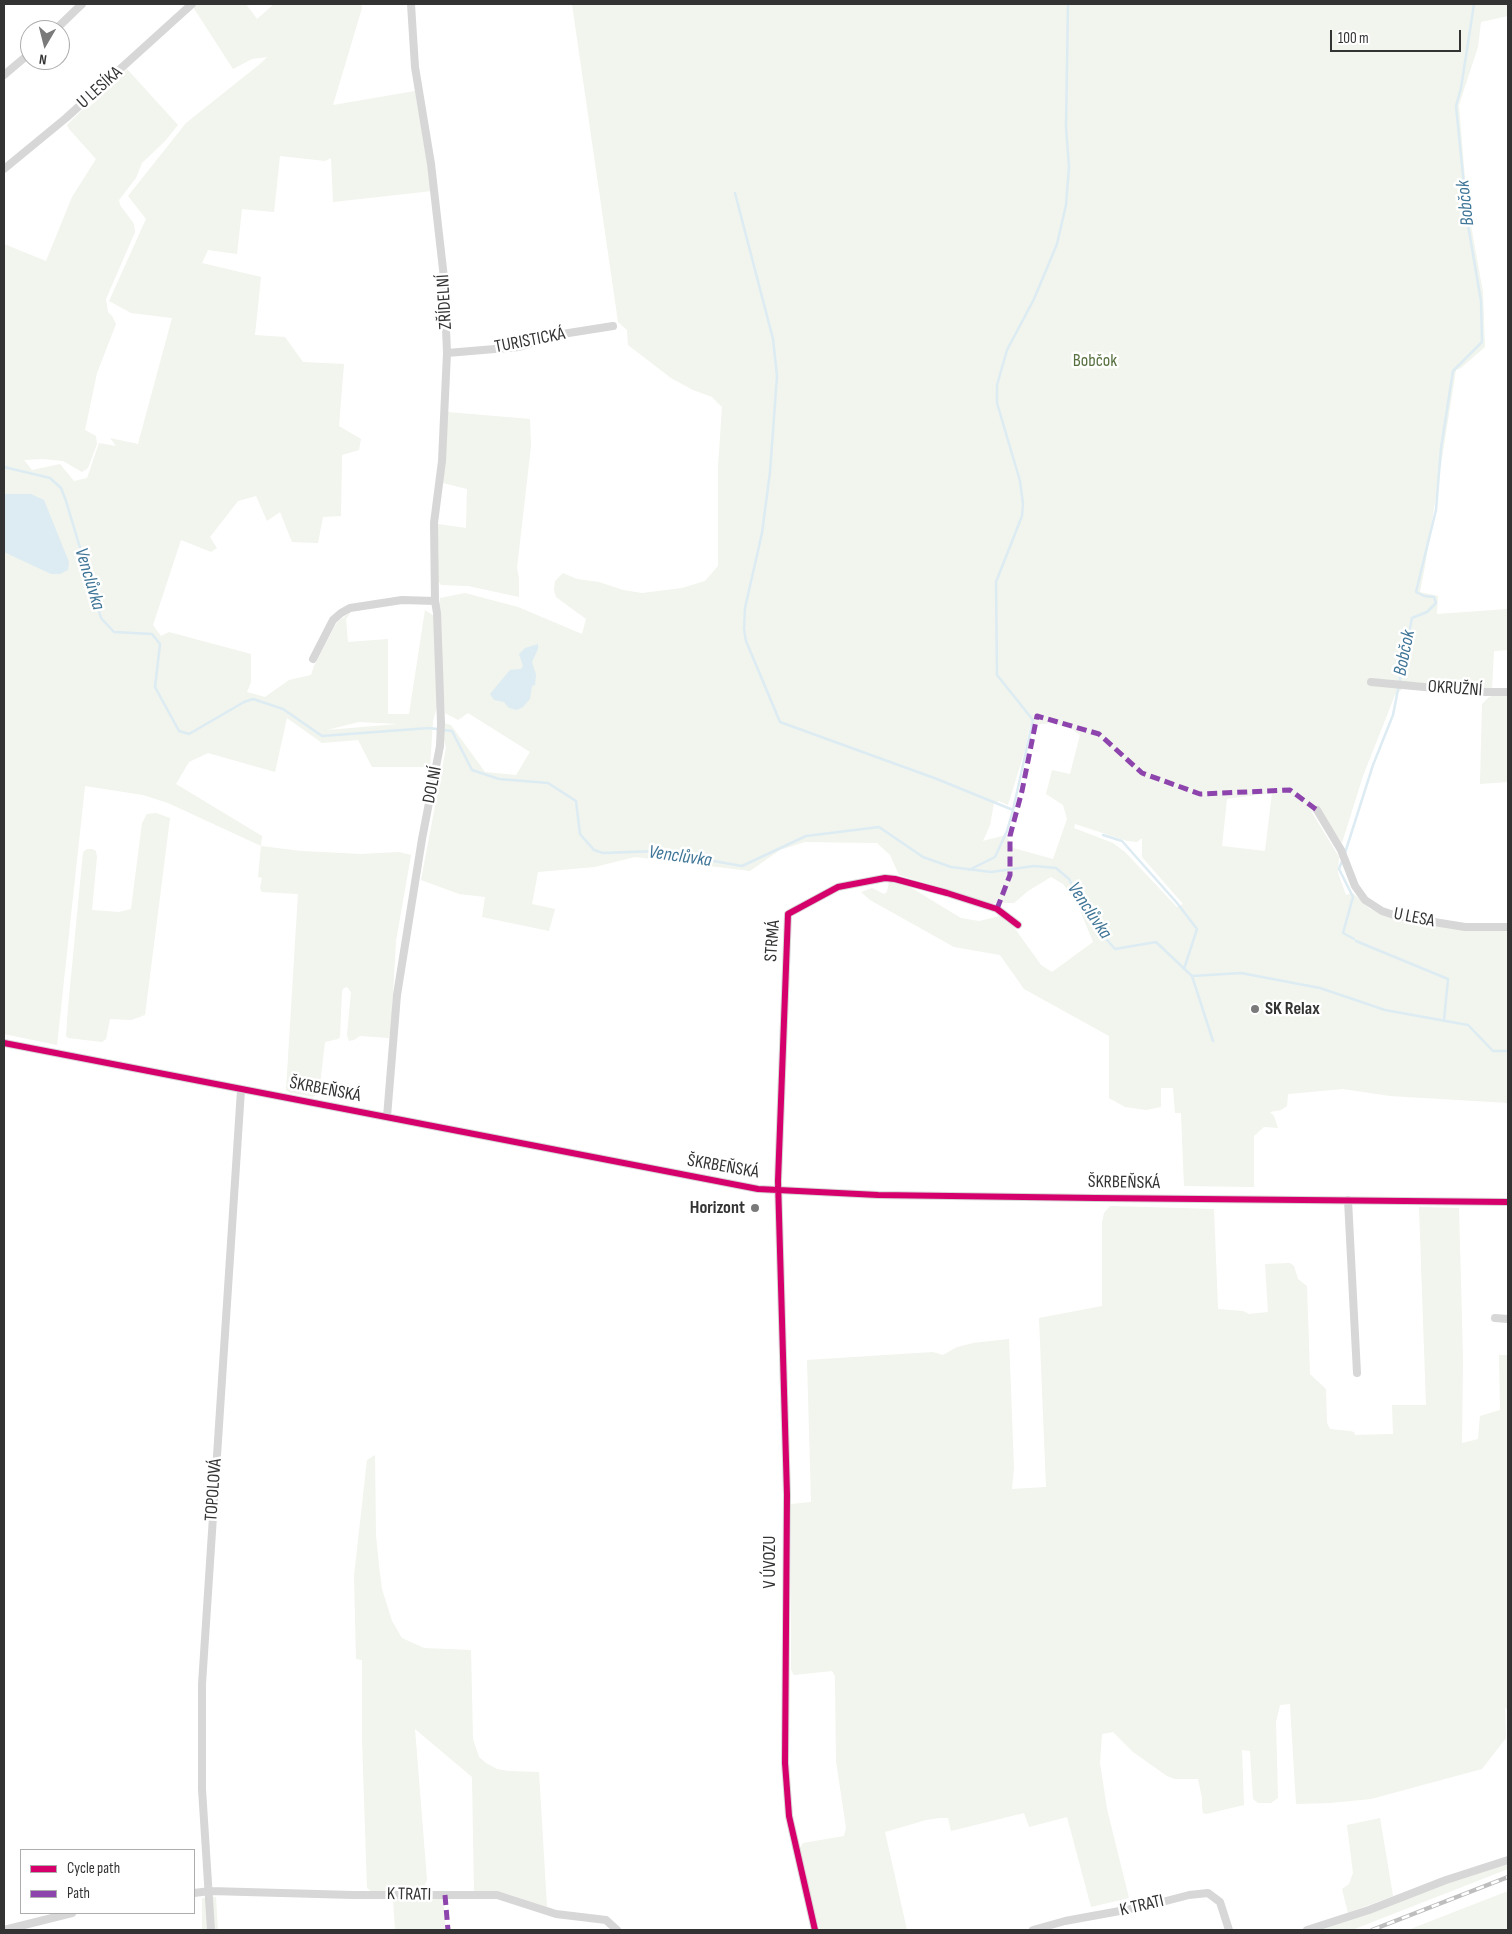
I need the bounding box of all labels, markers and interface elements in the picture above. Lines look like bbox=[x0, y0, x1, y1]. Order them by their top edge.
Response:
north arrow bbox=[20, 20, 70, 70]
scale bar bbox=[1332, 20, 1463, 52]
text: 100 m bbox=[1338, 29, 1369, 48]
text: N bbox=[38, 50, 48, 68]
street label: U LESÍKA bbox=[73, 62, 127, 114]
water label: Bobčok bbox=[1452, 179, 1480, 227]
street label: ZŘÍDELNÍ bbox=[433, 274, 457, 330]
street label: TURISTICKÁ bbox=[493, 324, 567, 358]
park label: Bobčok bbox=[1073, 350, 1117, 372]
water label: Venclůvka bbox=[69, 545, 109, 613]
water label: Bobčok bbox=[1389, 628, 1421, 678]
street label: OKRUŽNÍ bbox=[1427, 676, 1483, 702]
street label: DOLNÍ bbox=[419, 765, 447, 805]
water label: Venclůvka bbox=[647, 841, 713, 873]
water label: Venclůvka bbox=[1062, 878, 1116, 944]
street label: U LESA bbox=[1392, 903, 1436, 933]
street label: STRMÁ bbox=[761, 919, 785, 963]
place label: SK Relax bbox=[1265, 998, 1320, 1020]
marker: SK Relax bbox=[1249, 1003, 1261, 1015]
street label: ŠKRBEŇSKÁ bbox=[287, 1073, 363, 1107]
street label: ŠKRBEŇSKÁ bbox=[686, 1150, 760, 1184]
street label: ŠKRBEŇSKÁ bbox=[1088, 1172, 1160, 1194]
place label: Horizont bbox=[690, 1197, 745, 1219]
marker: Horizont bbox=[749, 1202, 761, 1214]
street label: TOPOLOVÁ bbox=[201, 1458, 227, 1522]
street label: V ÚVOZU bbox=[759, 1536, 781, 1588]
legend bbox=[20, 1849, 195, 1914]
text: Cycle path bbox=[67, 1859, 120, 1878]
text: Path bbox=[67, 1884, 90, 1903]
street label: K TRATI bbox=[387, 1884, 431, 1906]
street label: K TRATI bbox=[1118, 1890, 1166, 1922]

